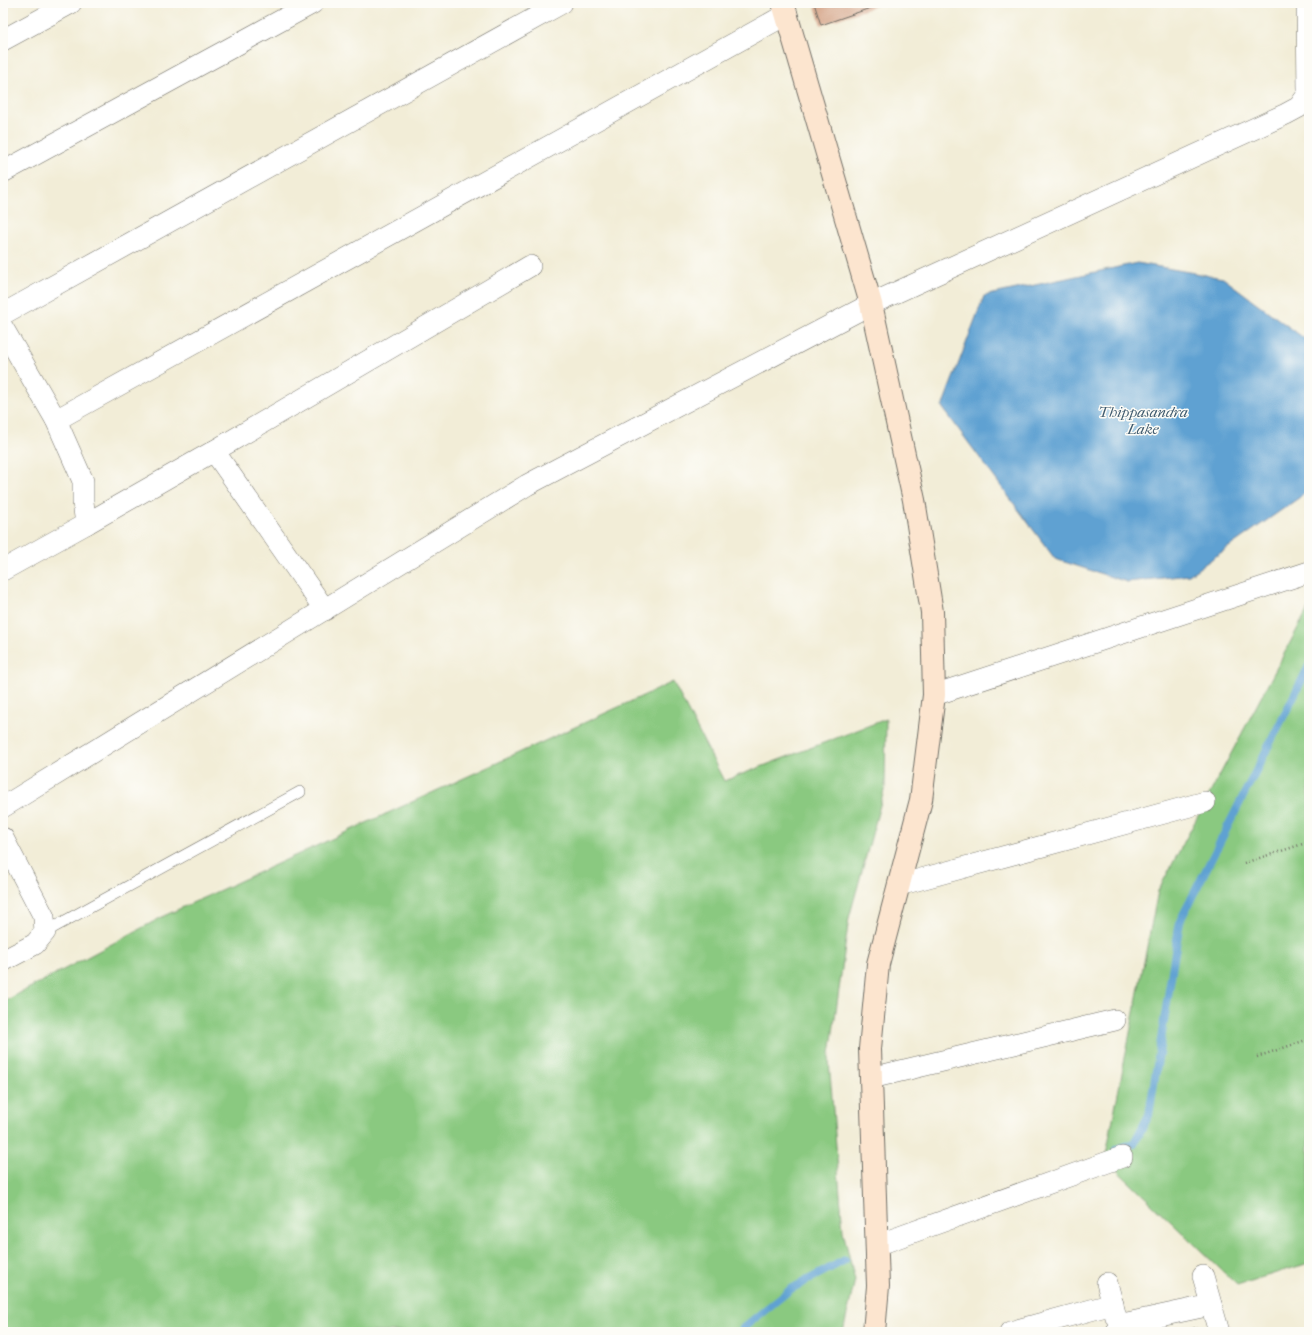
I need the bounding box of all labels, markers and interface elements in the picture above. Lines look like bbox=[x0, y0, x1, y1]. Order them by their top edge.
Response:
water label: Thippasandra Lake bbox=[1098, 403, 1188, 438]

